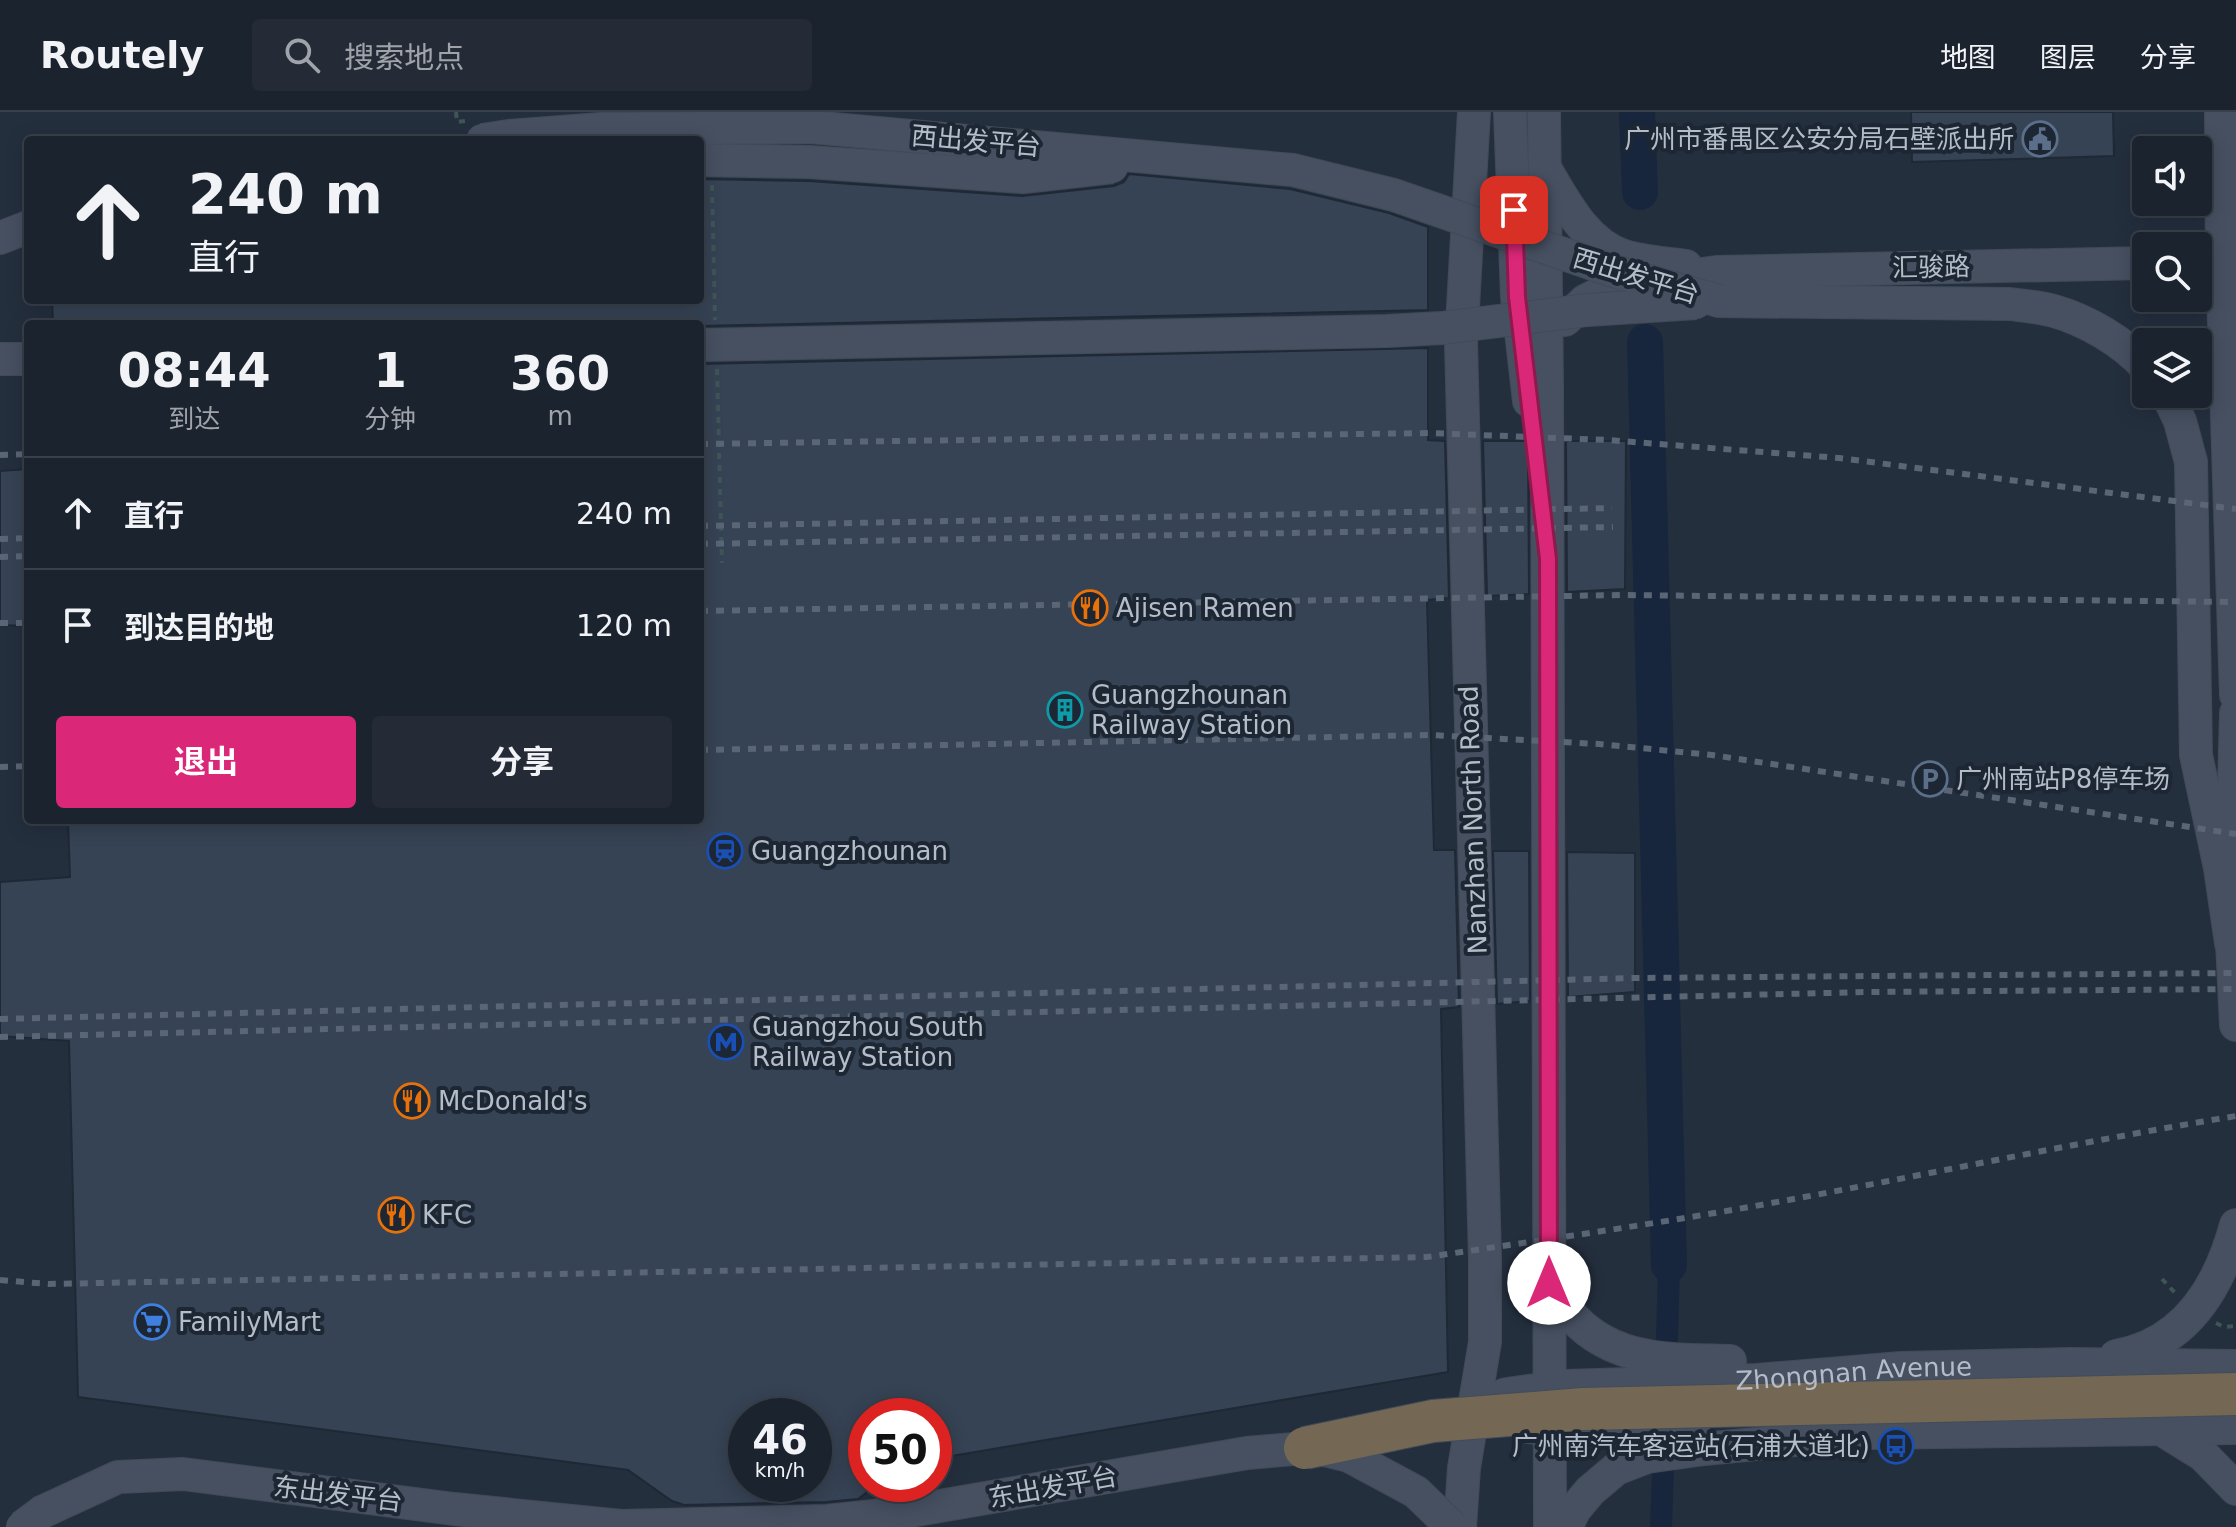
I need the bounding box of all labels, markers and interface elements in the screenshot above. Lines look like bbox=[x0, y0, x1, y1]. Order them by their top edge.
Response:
search box bbox=[252, 19, 812, 91]
text: Routely bbox=[40, 33, 204, 77]
icon: search bbox=[280, 33, 324, 77]
text: 搜索地点 bbox=[344, 40, 464, 75]
text: 地图 bbox=[1940, 41, 1996, 74]
text: 图层 bbox=[2040, 41, 2096, 74]
text: 分享 bbox=[2140, 41, 2196, 74]
street label: 西出发平台 bbox=[910, 120, 1042, 162]
public building icon: 广州市番禺区公安分局石壁派出所 bbox=[2021, 120, 2059, 158]
place label: 广州市番禺区公安分局石壁派出所 bbox=[1624, 124, 2014, 154]
map controls bbox=[2132, 136, 2212, 408]
button: sound bbox=[2132, 136, 2212, 216]
text: 240 m bbox=[188, 161, 383, 226]
icon: ahead bbox=[56, 168, 160, 272]
pin bbox=[1480, 176, 1548, 244]
icon: arrive bbox=[1492, 188, 1536, 232]
button: search bbox=[2132, 232, 2212, 312]
text: 直行 bbox=[188, 237, 260, 278]
street label: 西出发平台 bbox=[1569, 243, 1703, 309]
street label: 汇骏路 bbox=[1892, 251, 1970, 283]
button: layers bbox=[2132, 328, 2212, 408]
text: 08:44 bbox=[118, 342, 271, 398]
text: 1 bbox=[374, 342, 407, 398]
text: 360 bbox=[510, 345, 610, 401]
text: m bbox=[547, 401, 573, 431]
text: 到达 bbox=[168, 404, 220, 434]
text: 分钟 bbox=[364, 404, 416, 434]
icon: ahead bbox=[56, 491, 100, 535]
text: 240 m bbox=[576, 496, 672, 531]
text: 直行 bbox=[124, 498, 184, 533]
restaurant icon: Ajisen Ramen bbox=[1071, 589, 1109, 627]
place label: Ajisen Ramen bbox=[1116, 593, 1294, 623]
icon: arrive bbox=[56, 603, 100, 647]
text: 120 m bbox=[576, 608, 672, 643]
text: 到达目的地 bbox=[124, 610, 274, 645]
place label: Guangzhounan Railway Station bbox=[1091, 680, 1292, 740]
street label: Nanzhan North Road bbox=[1453, 685, 1493, 955]
building icon: Guangzhounan Railway Station bbox=[1046, 691, 1084, 729]
button: 退出 bbox=[56, 716, 356, 808]
button: 分享 bbox=[372, 716, 672, 808]
parking icon: 广州南站P8停车场 bbox=[1911, 760, 1949, 798]
place label: 广州南站P8停车场 bbox=[1956, 764, 2170, 794]
station icon: Guangzhounan bbox=[706, 832, 744, 870]
place label: Guangzhounan bbox=[751, 836, 948, 866]
place label: Guangzhou South Railway Station bbox=[752, 1012, 984, 1072]
metro station icon: Guangzhou South Railway Station bbox=[707, 1023, 745, 1061]
restaurant icon: McDonald's bbox=[393, 1082, 431, 1120]
place label: McDonald's bbox=[438, 1086, 588, 1116]
restaurant icon: KFC bbox=[377, 1196, 415, 1234]
place label: KFC bbox=[422, 1200, 472, 1230]
position arrow bbox=[1507, 1241, 1591, 1325]
supermarket icon: FamilyMart bbox=[133, 1303, 171, 1341]
place label: FamilyMart bbox=[178, 1307, 321, 1337]
street label: Zhongnan Avenue bbox=[1735, 1351, 1972, 1396]
speed limit sign: 50 bbox=[848, 1398, 952, 1502]
text: 46 bbox=[752, 1417, 808, 1463]
bus stop icon: 广州南汽车客运站(石浦大道北) bbox=[1877, 1427, 1915, 1465]
place label: 广州南汽车客运站(石浦大道北) bbox=[1512, 1431, 1870, 1461]
text: km/h bbox=[755, 1458, 805, 1482]
street label: 东出发平台 bbox=[986, 1461, 1120, 1513]
street label: 东出发平台 bbox=[272, 1471, 404, 1517]

